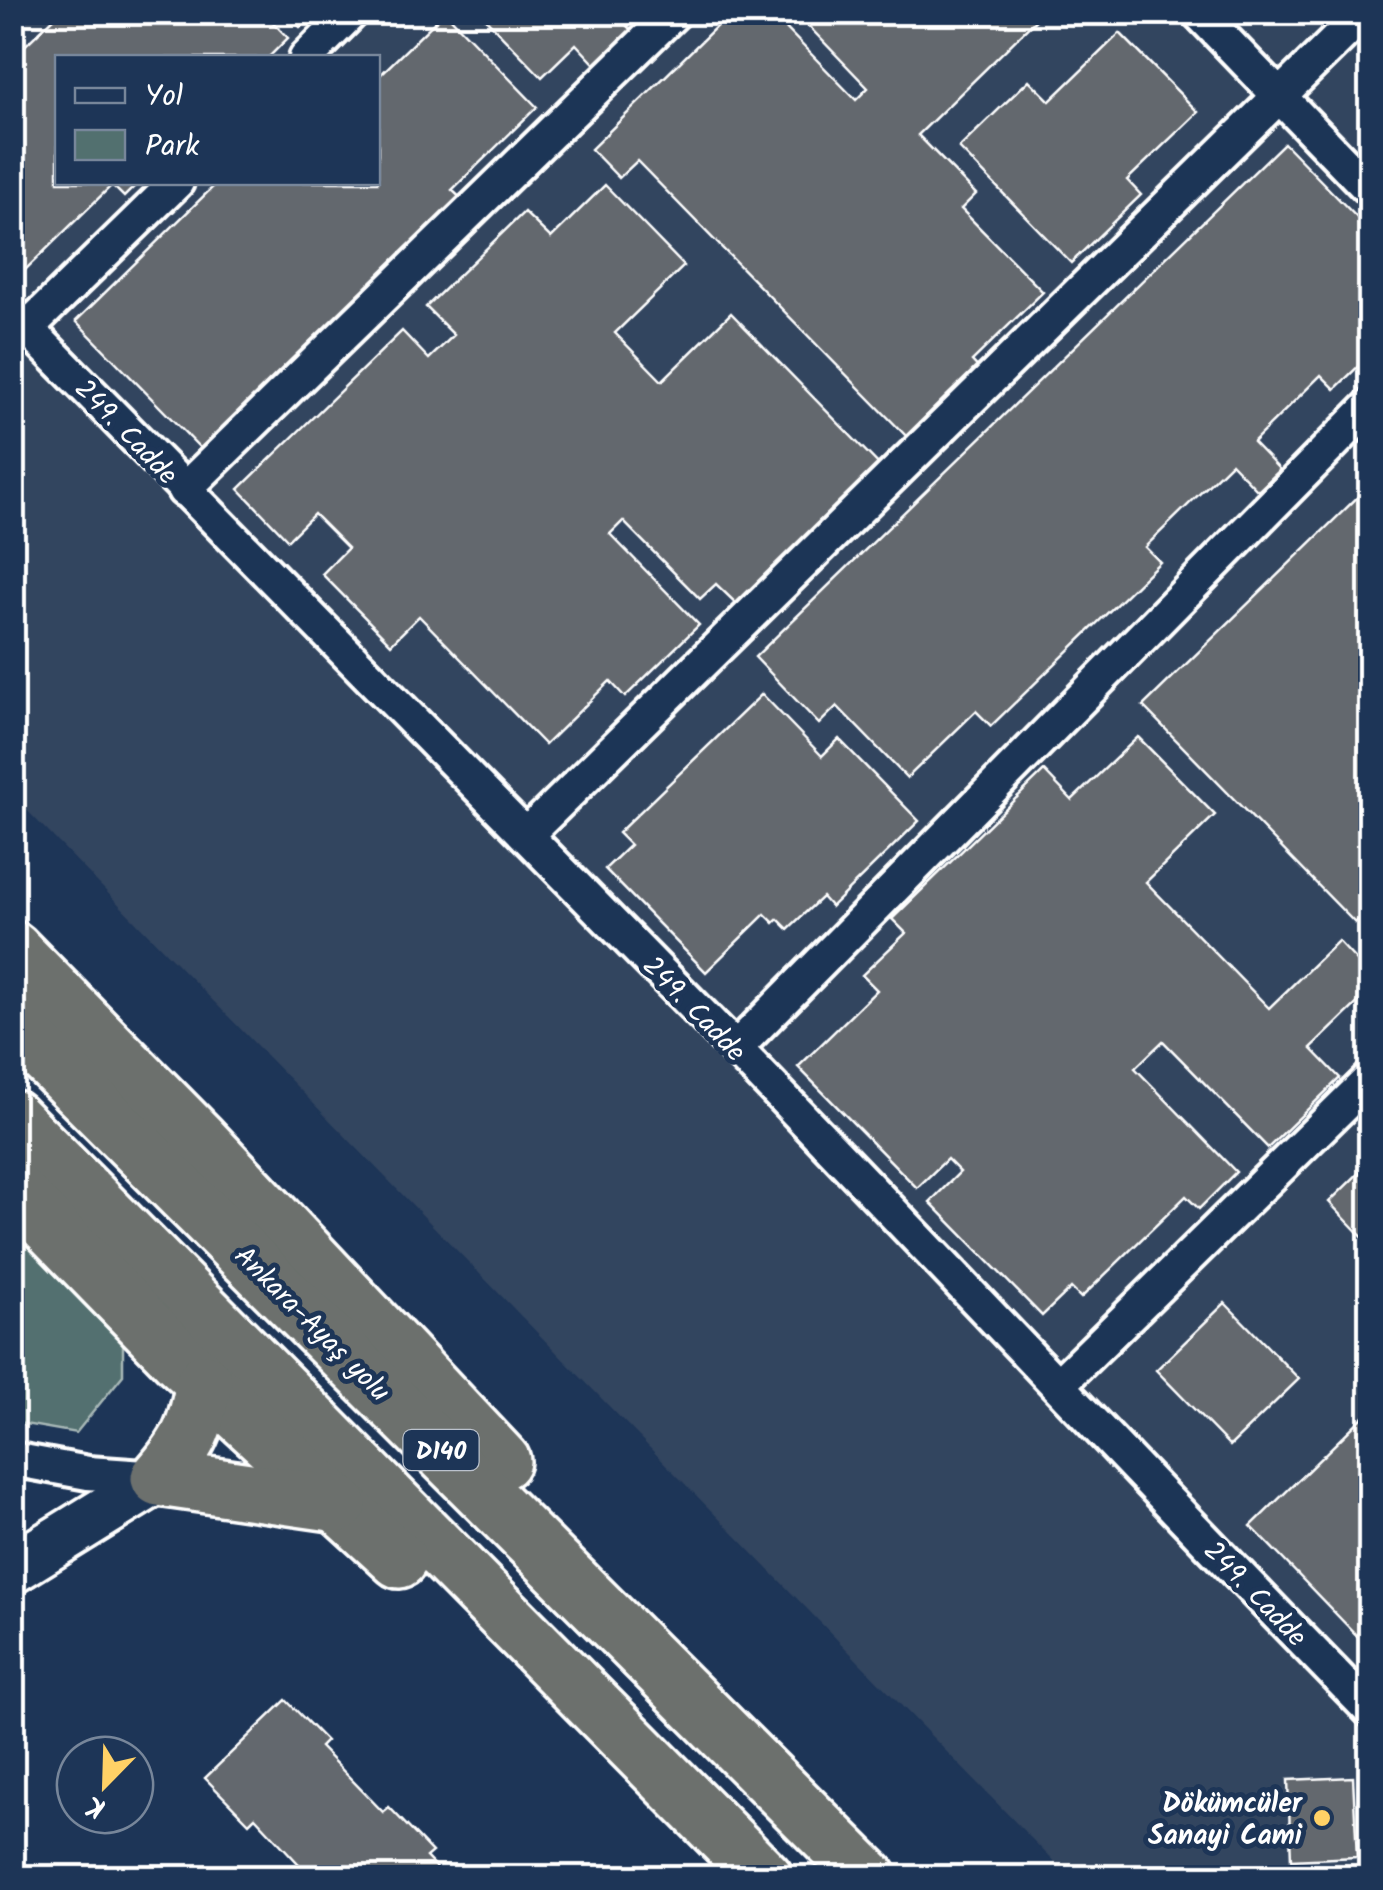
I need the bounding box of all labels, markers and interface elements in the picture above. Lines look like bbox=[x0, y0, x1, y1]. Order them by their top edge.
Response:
legend bbox=[55, 55, 380, 185]
text: Yol bbox=[145, 73, 183, 121]
text: Park bbox=[145, 123, 200, 171]
street label: 249. Cadde bbox=[63, 369, 188, 497]
street label: 249. Cadde bbox=[631, 946, 756, 1074]
street label: Ankara-Ayaş yolu bbox=[222, 1236, 400, 1414]
road number: D140 bbox=[404, 1430, 478, 1470]
street label: 249. Cadde bbox=[1192, 1531, 1317, 1659]
north arrow bbox=[55, 1735, 155, 1835]
text: K bbox=[80, 1782, 113, 1830]
place label: Dökümcüler Sanayi Cami bbox=[1148, 1782, 1304, 1859]
marker: Dökümcüler Sanayi Cami bbox=[1311, 1807, 1333, 1829]

